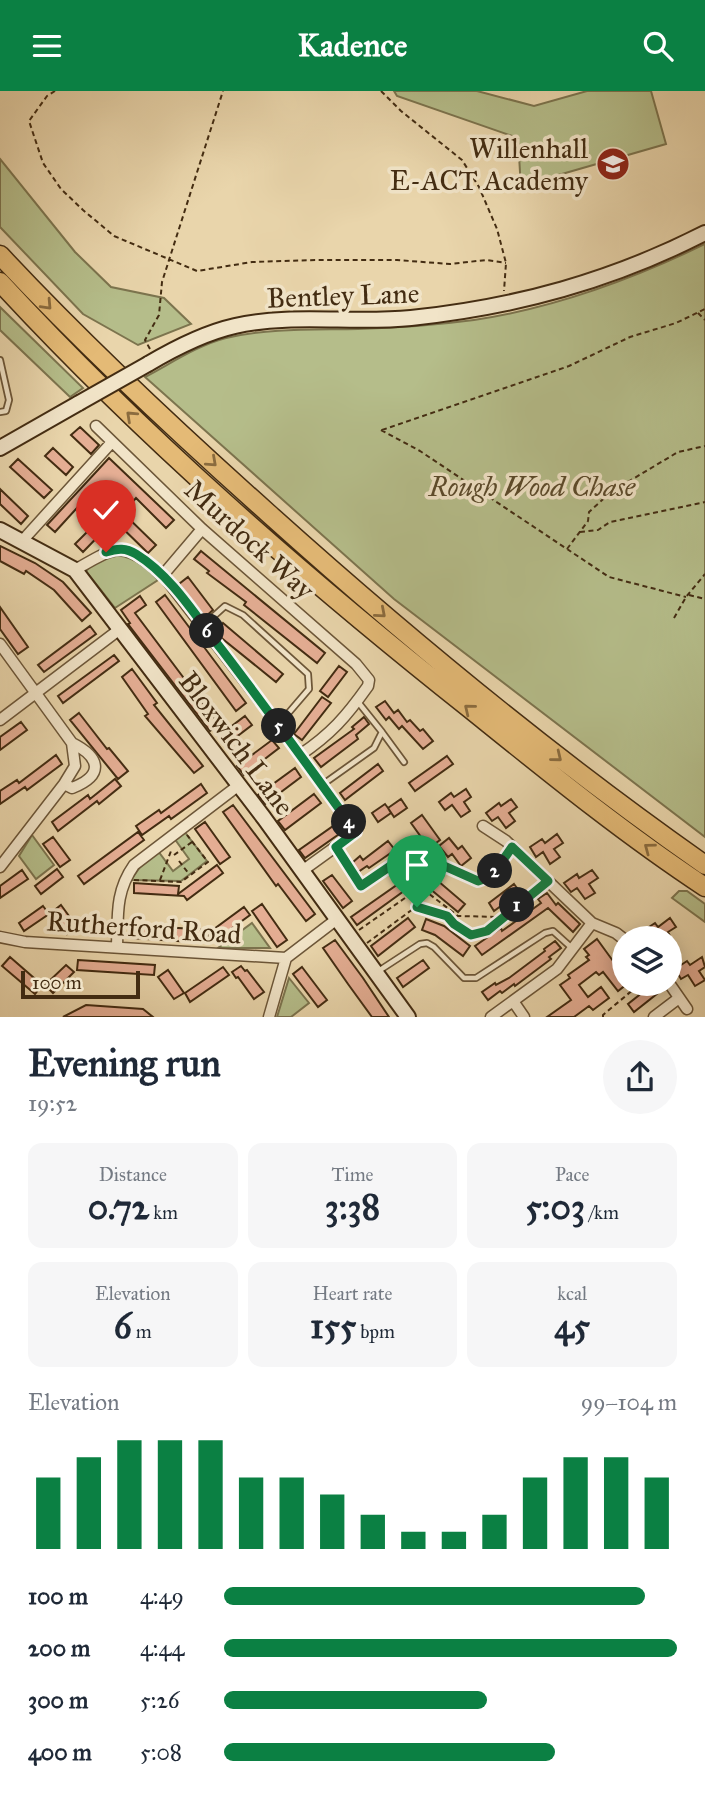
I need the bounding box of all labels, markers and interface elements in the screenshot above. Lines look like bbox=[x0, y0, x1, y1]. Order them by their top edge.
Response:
text: Kadence bbox=[298, 26, 407, 65]
icon: menu bbox=[28, 27, 66, 65]
icon: search bbox=[639, 27, 677, 65]
place label: Willenhall E-ACT Academy bbox=[390, 131, 589, 198]
school or university icon: Willenhall E-ACT Academy bbox=[594, 145, 632, 183]
street label: Bentley Lane bbox=[266, 275, 420, 316]
one-way arrow bbox=[38, 297, 51, 310]
one-way arrow bbox=[126, 411, 139, 424]
one-way arrow bbox=[203, 454, 216, 466]
park label: Rough Wood Chase bbox=[428, 469, 636, 504]
street label: Murdock Way bbox=[177, 472, 323, 607]
pin bbox=[76, 480, 136, 552]
icon: check bbox=[87, 491, 125, 529]
one-way arrow bbox=[373, 605, 386, 617]
pin: 6 bbox=[190, 613, 224, 649]
text: 6 bbox=[202, 619, 211, 642]
street label: Bloxwich Lane bbox=[171, 664, 302, 822]
one-way arrow bbox=[465, 704, 477, 717]
pin: 5 bbox=[262, 709, 296, 743]
text: 5 bbox=[274, 714, 283, 737]
one-way arrow bbox=[550, 749, 562, 762]
pin: 4 bbox=[332, 805, 366, 839]
text: 4 bbox=[343, 810, 354, 833]
pin bbox=[387, 835, 447, 907]
one-way arrow bbox=[644, 844, 657, 856]
icon: arrive bbox=[398, 846, 436, 884]
pin: 2 bbox=[477, 853, 512, 889]
text: 2 bbox=[490, 859, 499, 882]
pin: 1 bbox=[500, 887, 534, 923]
text: 1 bbox=[513, 893, 520, 916]
street label: Rutherford Road bbox=[45, 903, 243, 952]
map controls bbox=[612, 926, 682, 996]
button: layers bbox=[612, 926, 682, 996]
scale bar bbox=[21, 968, 140, 1000]
text: 100 m bbox=[32, 971, 82, 994]
text: Evening run bbox=[28, 1040, 221, 1086]
button: share bbox=[603, 1040, 677, 1114]
text: 19:52 bbox=[28, 1089, 77, 1117]
text: Distance bbox=[99, 1163, 167, 1186]
text: Time bbox=[331, 1163, 374, 1186]
text: Pace bbox=[555, 1163, 589, 1186]
text: 0.72 bbox=[88, 1186, 149, 1229]
text: 3:38 bbox=[325, 1186, 380, 1229]
text: 5:03 bbox=[525, 1186, 585, 1229]
text: km bbox=[149, 1201, 178, 1224]
text: /km bbox=[585, 1201, 619, 1224]
text: Elevation bbox=[95, 1282, 171, 1305]
text: Heart rate bbox=[313, 1282, 392, 1305]
text: kcal bbox=[557, 1282, 587, 1305]
text: 6 bbox=[114, 1305, 132, 1348]
text: 155 bbox=[310, 1305, 356, 1348]
text: 45 bbox=[554, 1305, 590, 1348]
text: m bbox=[132, 1320, 152, 1343]
text: bpm bbox=[356, 1320, 395, 1343]
text: Elevation bbox=[28, 1388, 119, 1416]
text: 99–104 m bbox=[581, 1388, 677, 1416]
text: 100 m bbox=[28, 1582, 88, 1610]
text: 4:49 bbox=[140, 1582, 184, 1610]
text: 200 m bbox=[28, 1634, 90, 1662]
text: 4:44 bbox=[140, 1634, 184, 1662]
text: 300 m bbox=[28, 1686, 88, 1714]
text: 5:26 bbox=[140, 1686, 180, 1714]
text: 400 m bbox=[28, 1738, 92, 1766]
text: 5:08 bbox=[140, 1738, 182, 1766]

